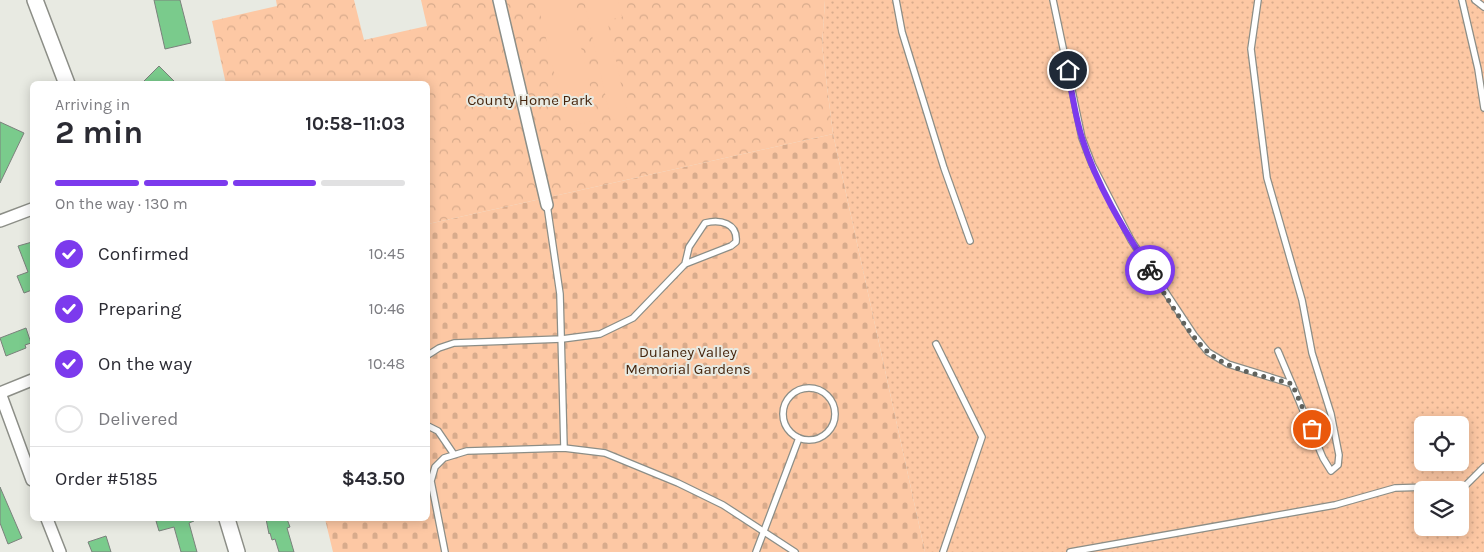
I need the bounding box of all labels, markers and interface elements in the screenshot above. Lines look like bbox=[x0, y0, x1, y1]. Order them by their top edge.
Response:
pin bbox=[1047, 49, 1089, 91]
icon: home bbox=[1054, 56, 1082, 84]
park label: County Home Park bbox=[467, 91, 593, 109]
text: Arriving in bbox=[55, 95, 130, 114]
text: 10:58–11:03 bbox=[305, 113, 405, 135]
text: 2 min bbox=[55, 114, 143, 151]
text: On the way · 130 m bbox=[55, 194, 188, 213]
icon: check bbox=[55, 240, 83, 268]
text: Confirmed bbox=[98, 243, 189, 265]
text: 10:45 bbox=[369, 244, 405, 263]
courier bbox=[1125, 245, 1175, 295]
icon: bike bbox=[1136, 256, 1164, 284]
icon: check bbox=[55, 295, 83, 323]
text: Preparing bbox=[98, 298, 181, 320]
text: 10:46 bbox=[368, 299, 405, 318]
park label: Dulaney Valley Memorial Gardens bbox=[625, 343, 751, 378]
icon: check bbox=[55, 350, 83, 378]
text: On the way bbox=[98, 353, 192, 375]
text: 10:48 bbox=[368, 354, 405, 373]
text: Delivered bbox=[98, 408, 178, 430]
pin bbox=[1291, 408, 1333, 450]
icon: bag bbox=[1298, 415, 1326, 443]
map controls bbox=[1414, 416, 1469, 536]
button: locate bbox=[1414, 416, 1469, 471]
text: Order #5185 bbox=[55, 468, 158, 490]
text: $43.50 bbox=[342, 468, 405, 490]
button: layers bbox=[1414, 481, 1469, 536]

